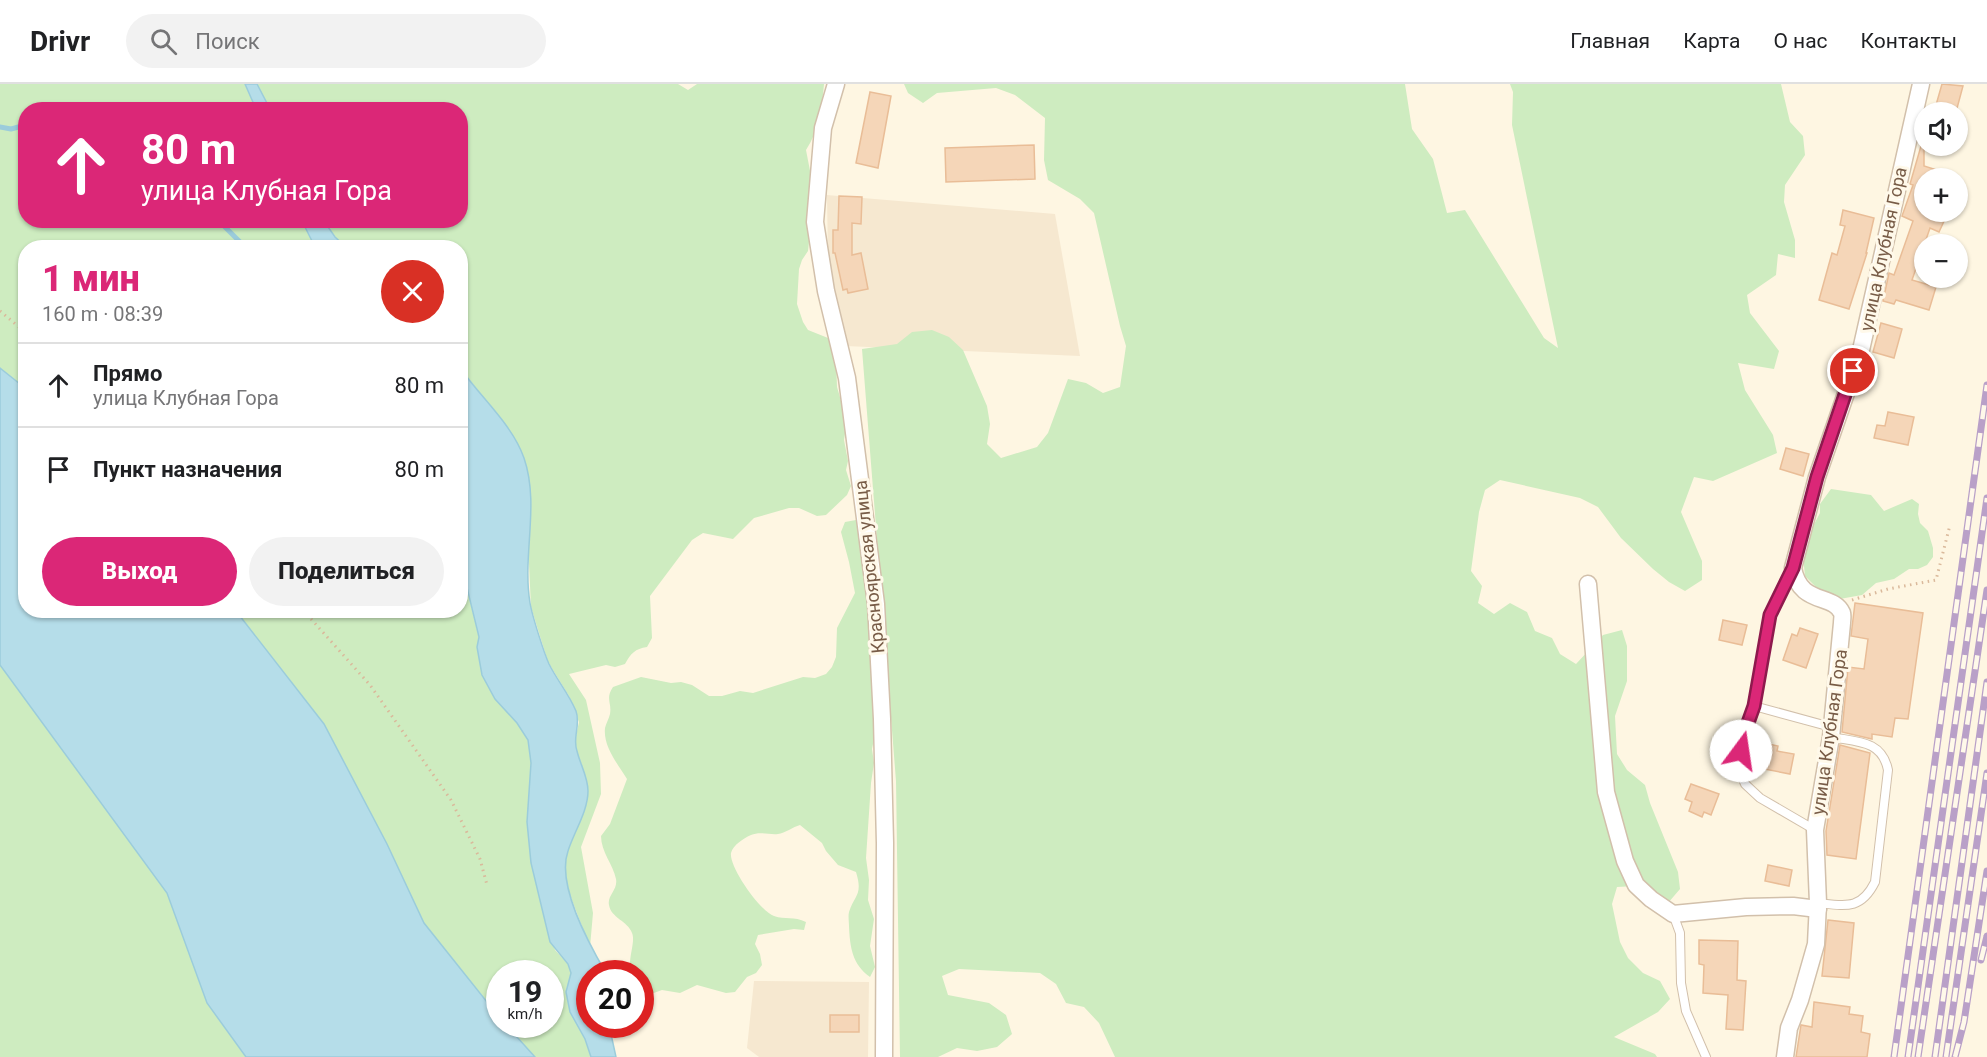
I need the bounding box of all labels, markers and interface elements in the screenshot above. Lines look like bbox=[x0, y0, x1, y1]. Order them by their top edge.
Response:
search box bbox=[126, 14, 546, 68]
text: Drivr bbox=[30, 25, 90, 58]
icon: search bbox=[147, 25, 180, 58]
text: Поиск bbox=[195, 29, 260, 54]
text: Главная bbox=[1570, 29, 1650, 53]
text: Карта bbox=[1683, 29, 1740, 53]
text: О нас bbox=[1773, 29, 1828, 53]
text: Контакты bbox=[1861, 29, 1957, 53]
map controls bbox=[1914, 102, 1968, 288]
button: sound bbox=[1914, 102, 1968, 156]
text: 80 m bbox=[141, 125, 236, 174]
icon: ahead bbox=[42, 126, 120, 204]
street label: улица Клубная Гора bbox=[1855, 165, 1911, 333]
button: + bbox=[1914, 168, 1968, 222]
text: улица Клубная Гора bbox=[141, 175, 392, 207]
button: − bbox=[1914, 234, 1968, 288]
text: 1 мин bbox=[42, 258, 140, 300]
button: close bbox=[381, 260, 444, 323]
text: 160 m · 08:39 bbox=[42, 302, 163, 326]
pin bbox=[1827, 345, 1878, 396]
icon: arrive bbox=[1836, 354, 1869, 387]
text: Прямо bbox=[93, 361, 162, 386]
icon: ahead bbox=[42, 369, 75, 402]
text: 80 m bbox=[395, 373, 444, 398]
text: улица Клубная Гора bbox=[93, 386, 279, 410]
icon: arrive bbox=[42, 453, 75, 486]
text: Пункт назначения bbox=[93, 457, 282, 482]
text: 80 m bbox=[395, 457, 444, 482]
street label: Красноярская улица bbox=[849, 479, 889, 655]
button: Выход bbox=[42, 537, 237, 606]
button: Поделиться bbox=[249, 537, 444, 606]
street label: улица Клубная Гора bbox=[1807, 648, 1851, 816]
position arrow bbox=[1709, 719, 1773, 783]
speed limit sign: 20 bbox=[576, 960, 654, 1038]
text: 19 bbox=[508, 974, 542, 1009]
text: km/h bbox=[507, 1005, 543, 1023]

